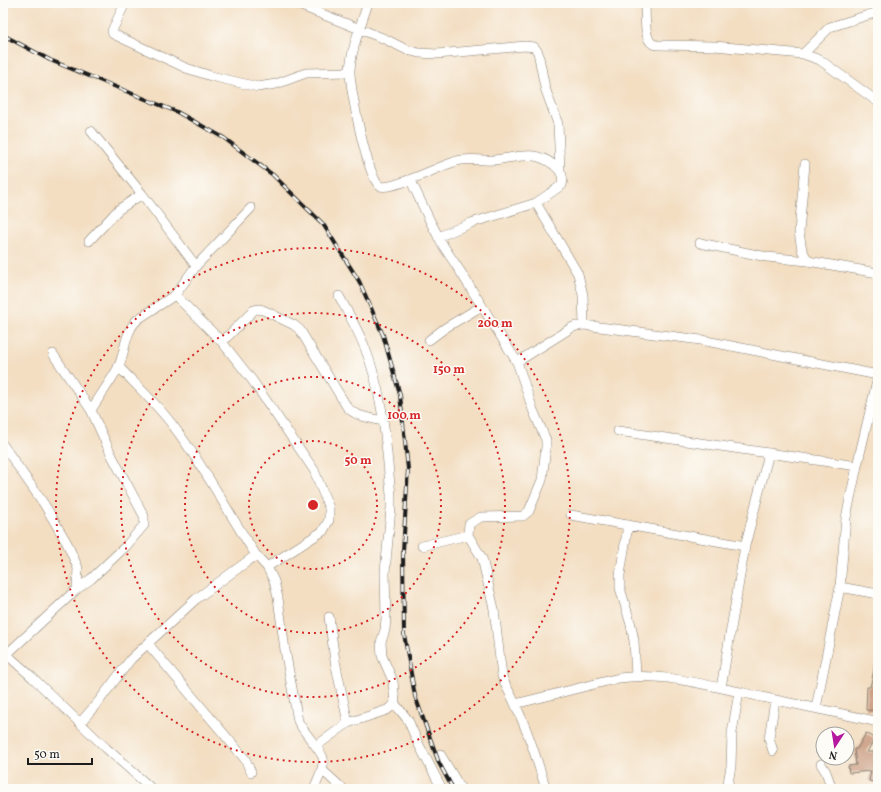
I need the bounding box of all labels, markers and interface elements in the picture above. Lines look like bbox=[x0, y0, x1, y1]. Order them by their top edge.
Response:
text: 200 m bbox=[477, 316, 513, 332]
text: 150 m bbox=[433, 362, 465, 378]
text: 100 m bbox=[387, 408, 421, 424]
text: 50 m bbox=[344, 453, 372, 469]
centre of rings bbox=[306, 498, 320, 512]
north arrow bbox=[815, 726, 855, 766]
scale bar bbox=[28, 740, 92, 766]
text: N bbox=[828, 746, 839, 762]
text: 50 m bbox=[34, 747, 60, 763]

